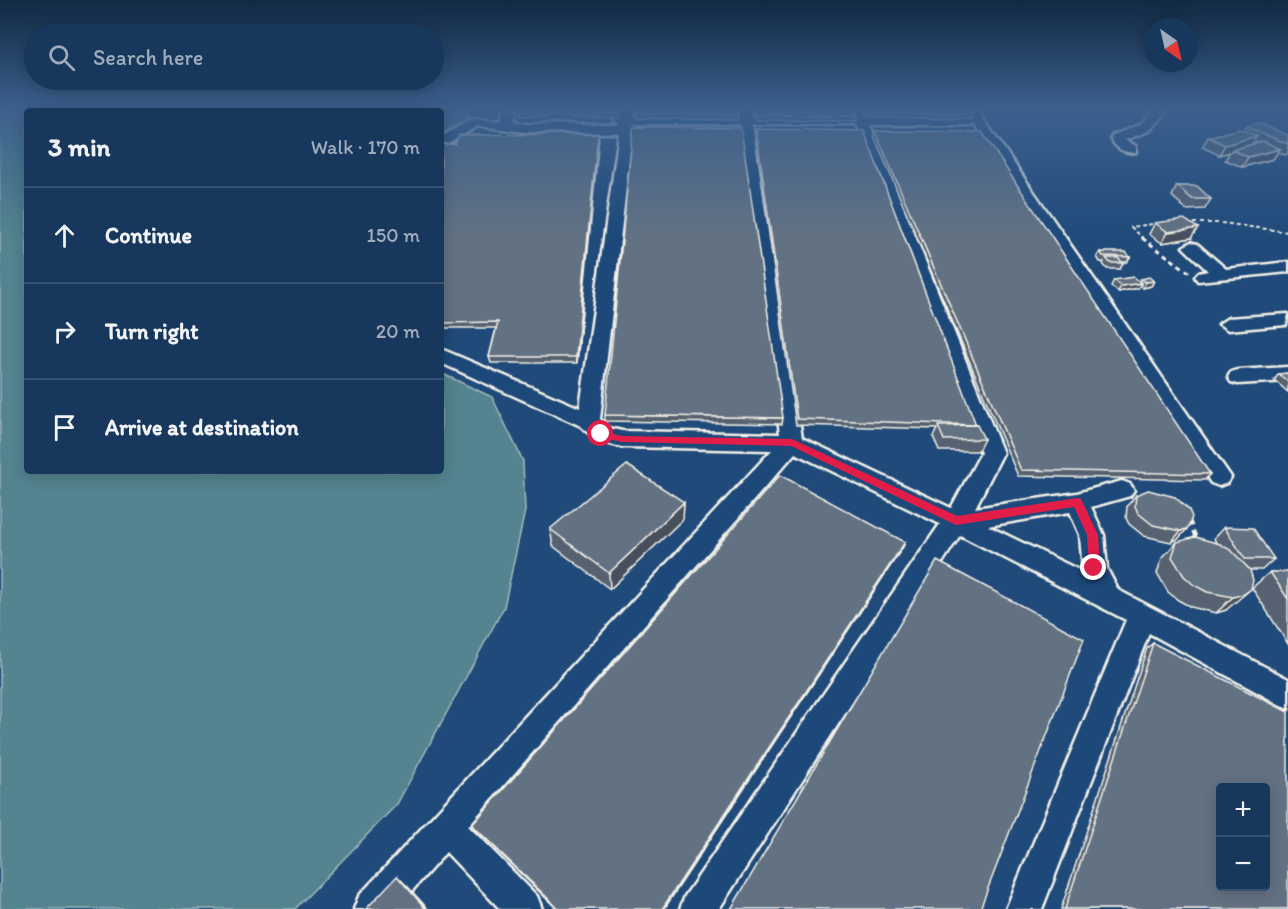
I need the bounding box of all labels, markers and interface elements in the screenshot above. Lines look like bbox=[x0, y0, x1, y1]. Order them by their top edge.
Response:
north arrow bbox=[1144, 18, 1198, 72]
search box bbox=[24, 24, 444, 90]
icon: search bbox=[45, 41, 78, 74]
text: Search here bbox=[93, 44, 203, 71]
text: 3 min bbox=[48, 131, 110, 163]
text: Walk · 170 m bbox=[311, 135, 420, 159]
icon: ahead bbox=[48, 219, 81, 252]
text: Continue bbox=[105, 222, 192, 249]
text: 150 m bbox=[367, 223, 420, 247]
icon: right bbox=[48, 315, 81, 348]
text: Turn right bbox=[105, 318, 199, 345]
text: 20 m bbox=[376, 319, 420, 343]
icon: arrive bbox=[48, 411, 81, 444]
text: Arrive at destination bbox=[105, 414, 299, 441]
route start bbox=[587, 420, 613, 446]
route end bbox=[1080, 554, 1106, 580]
map controls bbox=[1216, 783, 1270, 891]
button: + bbox=[1216, 783, 1270, 837]
button: − bbox=[1216, 837, 1270, 891]

